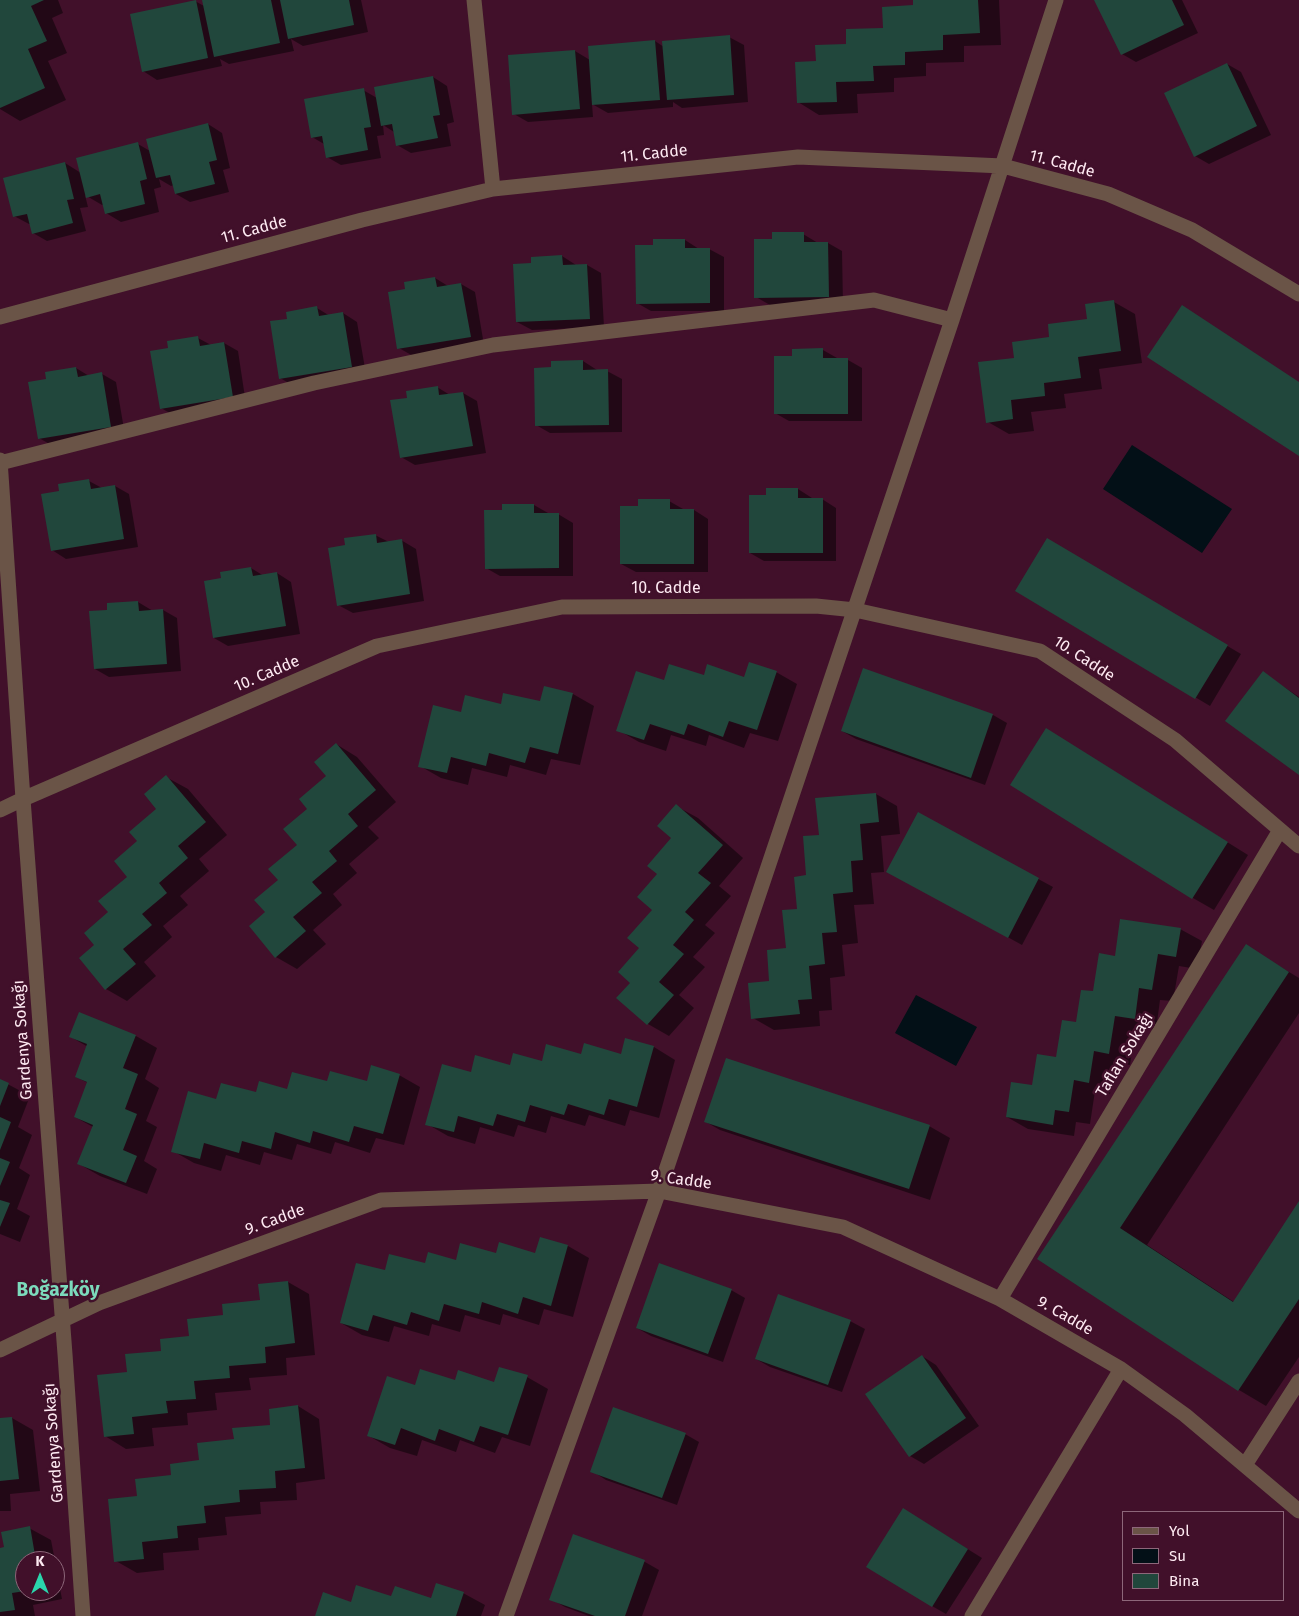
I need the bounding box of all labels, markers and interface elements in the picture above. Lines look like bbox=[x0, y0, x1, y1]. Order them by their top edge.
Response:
street label: 11. Cadde bbox=[620, 141, 688, 167]
street label: 11. Cadde bbox=[1027, 146, 1097, 182]
street label: 11. Cadde bbox=[219, 212, 289, 248]
street label: 10. Cadde bbox=[631, 579, 701, 599]
street label: 10. Cadde bbox=[1050, 632, 1118, 686]
street label: 10. Cadde bbox=[231, 652, 303, 696]
street label: Gardenya Sokağı bbox=[9, 979, 37, 1101]
street label: Taflan Sokağı bbox=[1092, 1009, 1158, 1101]
street label: 9. Cadde bbox=[649, 1166, 713, 1194]
street label: 9. Cadde bbox=[243, 1200, 307, 1240]
district label: Boğazköy bbox=[16, 1280, 100, 1302]
street label: 9. Cadde bbox=[1033, 1292, 1097, 1340]
street label: Gardenya Sokağı bbox=[40, 1382, 68, 1504]
legend bbox=[1122, 1511, 1284, 1601]
text: Yol bbox=[1169, 1522, 1190, 1540]
text: Su bbox=[1169, 1547, 1186, 1565]
north arrow bbox=[15, 1551, 65, 1601]
text: K bbox=[36, 1553, 44, 1570]
text: Bina bbox=[1169, 1572, 1199, 1590]

